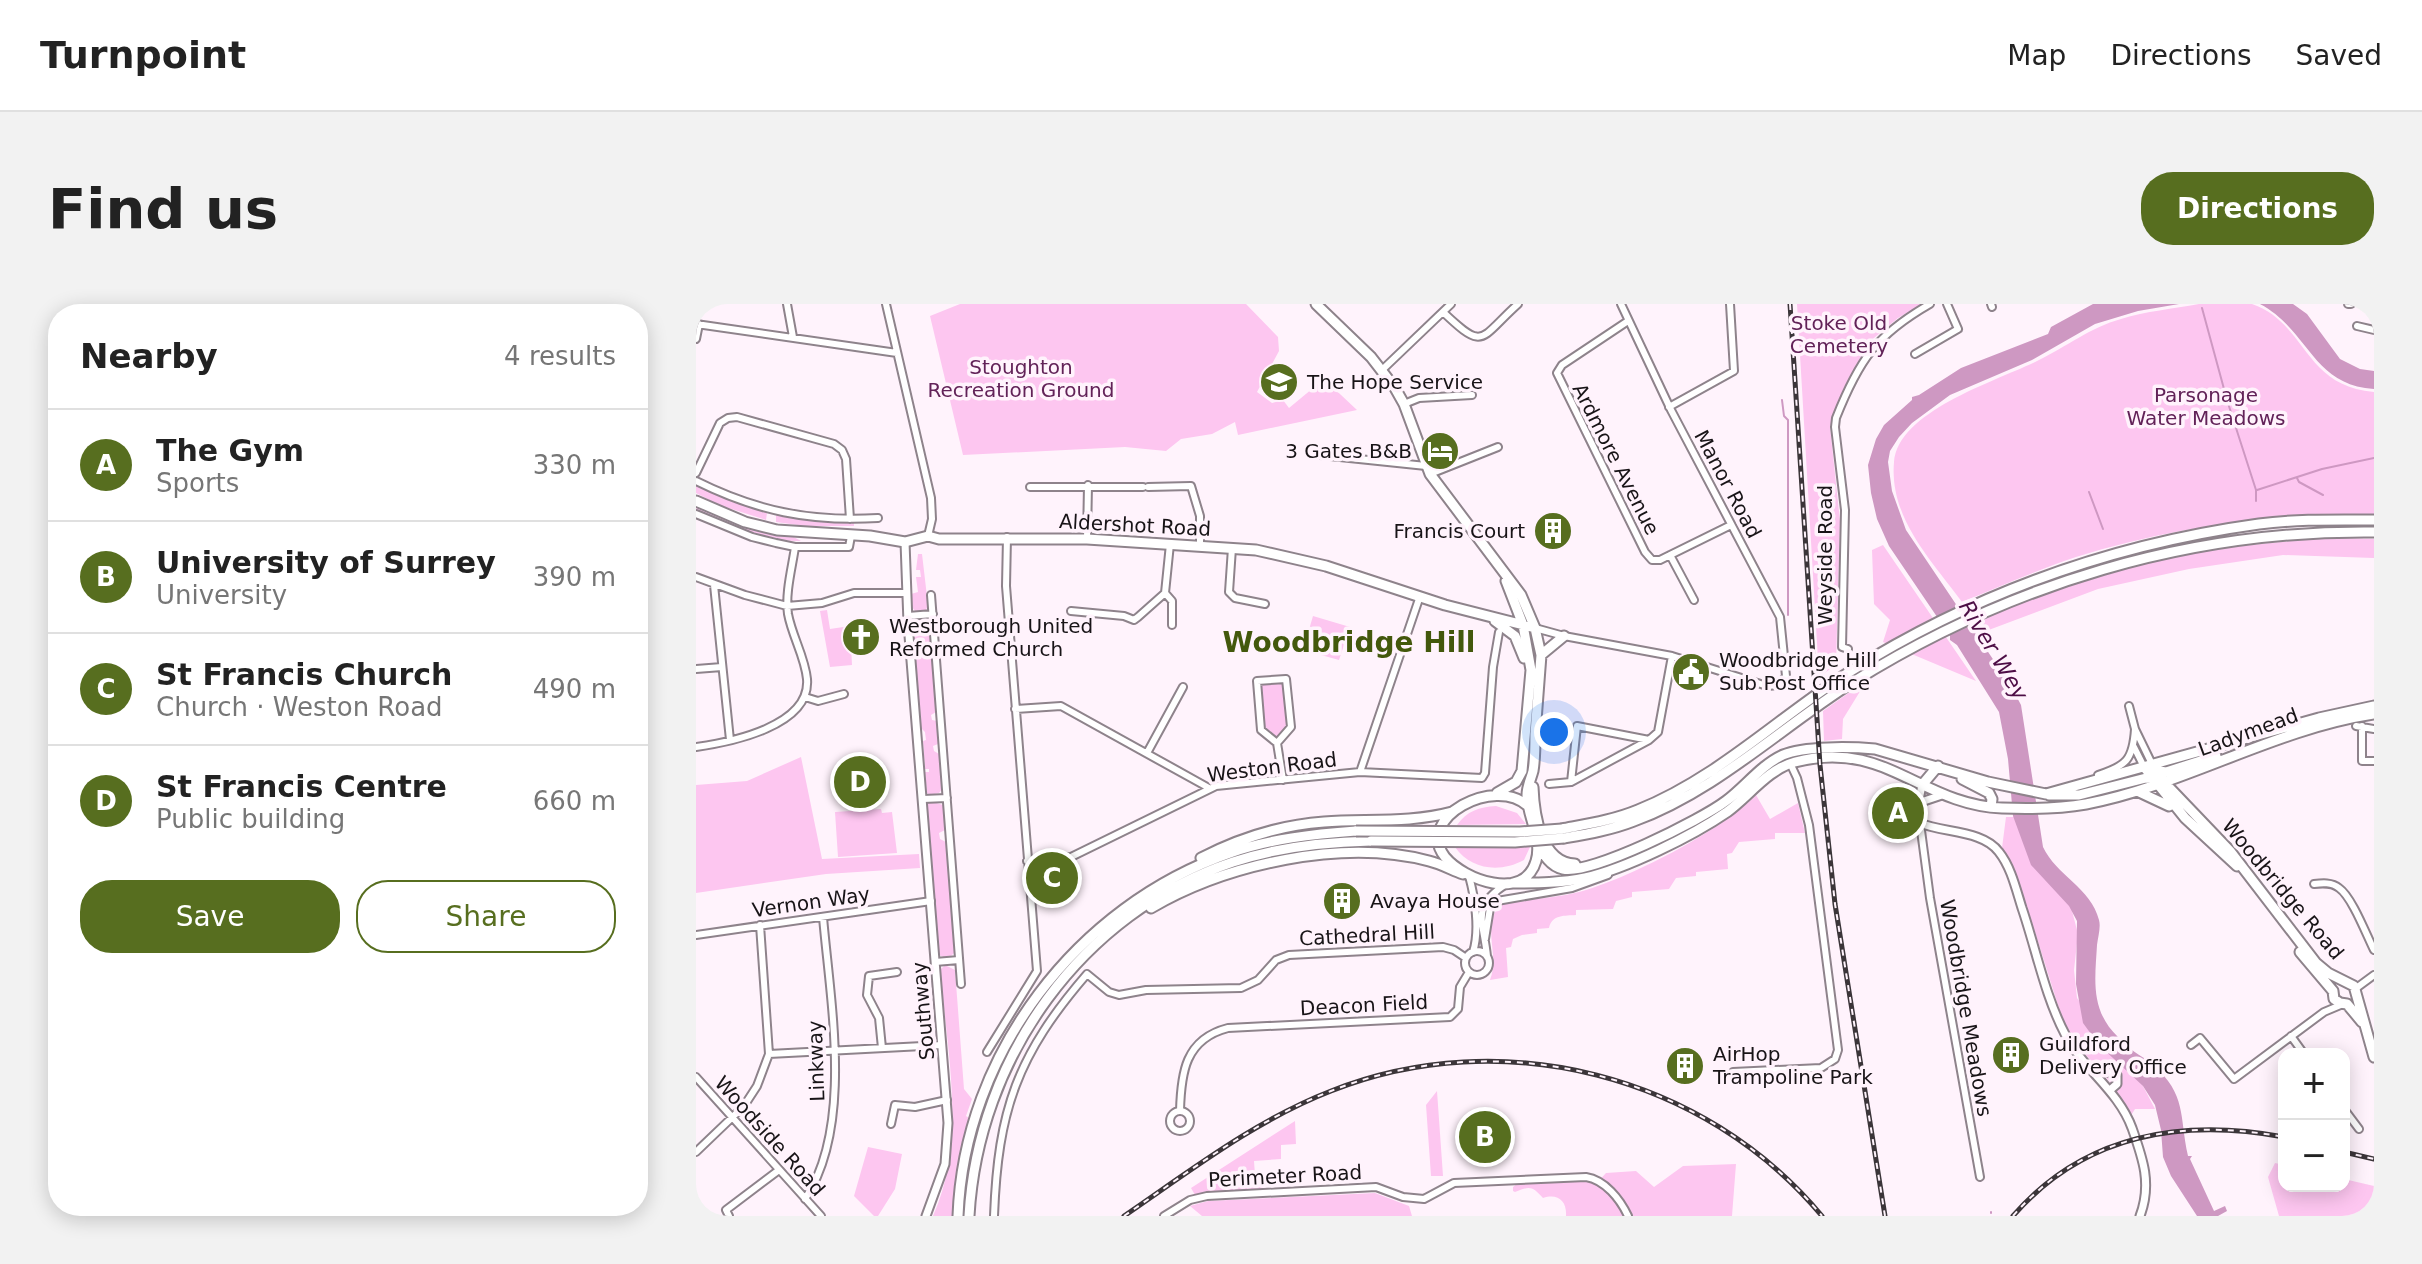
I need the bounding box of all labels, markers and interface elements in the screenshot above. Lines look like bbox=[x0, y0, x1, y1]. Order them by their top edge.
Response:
text: Turnpoint bbox=[40, 33, 246, 77]
text: Map bbox=[2007, 39, 2066, 72]
text: Directions bbox=[2110, 39, 2251, 72]
text: Saved bbox=[2295, 39, 2382, 72]
button: Directions bbox=[2141, 172, 2374, 245]
text: Find us bbox=[48, 176, 278, 241]
park label: Stoke Old Cemetery bbox=[1790, 311, 1888, 358]
text: Nearby bbox=[80, 336, 218, 376]
text: 4 results bbox=[504, 341, 616, 371]
park label: Stoughton Recreation Ground bbox=[928, 355, 1114, 402]
school or university icon: The Hope Service bbox=[1258, 361, 1300, 403]
place label: The Hope Service bbox=[1306, 370, 1483, 394]
street label: Ardmore Avenue bbox=[1567, 379, 1665, 539]
park label: Parsonage Water Meadows bbox=[2126, 383, 2286, 430]
street label: Manor Road bbox=[1689, 426, 1767, 542]
hotel icon: 3 Gates B&B bbox=[1419, 430, 1461, 472]
text: The Gym bbox=[156, 433, 304, 468]
place label: 3 Gates B&B bbox=[1285, 439, 1412, 463]
text: A bbox=[96, 450, 116, 480]
text: 330 m bbox=[533, 450, 616, 480]
text: Sports bbox=[156, 468, 239, 498]
street label: Weyside Road bbox=[1813, 485, 1837, 625]
street label: Aldershot Road bbox=[1058, 509, 1212, 541]
building icon: Francis Court bbox=[1532, 510, 1574, 552]
place label: Francis Court bbox=[1394, 519, 1525, 543]
text: University of Surrey bbox=[156, 545, 496, 580]
text: B bbox=[96, 562, 116, 592]
text: 390 m bbox=[533, 562, 616, 592]
text: University bbox=[156, 580, 287, 610]
water label: River Wey bbox=[1954, 596, 2034, 706]
place label: Westborough United Reformed Church bbox=[889, 614, 1093, 661]
church icon: Westborough United Reformed Church bbox=[840, 616, 882, 658]
district label: Woodbridge Hill bbox=[1223, 626, 1475, 659]
place label: Woodbridge Hill Sub Post Office bbox=[1719, 648, 1877, 695]
public building icon: Woodbridge Hill Sub Post Office bbox=[1670, 651, 1712, 693]
text: St Francis Church bbox=[156, 657, 452, 692]
text: C bbox=[96, 674, 116, 704]
text: 490 m bbox=[533, 674, 616, 704]
text: Church · Weston Road bbox=[156, 692, 443, 722]
street label: Ladymead bbox=[2195, 703, 2301, 761]
your location bbox=[1534, 712, 1574, 752]
street label: Weston Road bbox=[1206, 747, 1338, 787]
pin: D bbox=[834, 752, 886, 812]
text: St Francis Centre bbox=[156, 769, 447, 804]
pin: A bbox=[1872, 783, 1924, 843]
text: D bbox=[95, 786, 117, 816]
text: 660 m bbox=[533, 786, 616, 816]
text: Public building bbox=[156, 804, 345, 834]
street label: Woodbridge Road bbox=[2217, 814, 2349, 964]
pin: C bbox=[1026, 848, 1078, 908]
button: Save bbox=[80, 880, 340, 953]
button: Share bbox=[356, 880, 616, 953]
building icon: Avaya House bbox=[1321, 880, 1363, 922]
street label: Vernon Way bbox=[750, 882, 872, 922]
place label: Avaya House bbox=[1370, 889, 1500, 913]
street label: Woodbridge Meadows bbox=[1935, 898, 1997, 1118]
street label: Cathedral Hill bbox=[1299, 919, 1435, 951]
street label: Southway bbox=[907, 961, 939, 1061]
street label: Deacon Field bbox=[1299, 990, 1429, 1020]
street label: Linkway bbox=[803, 1020, 829, 1102]
place label: Guildford Delivery Office bbox=[2039, 1032, 2187, 1079]
building icon: Guildford Delivery Office bbox=[1990, 1034, 2032, 1076]
place label: AirHop Trampoline Park bbox=[1712, 1042, 1873, 1089]
building icon: AirHop Trampoline Park bbox=[1664, 1045, 1706, 1087]
map controls bbox=[2278, 1048, 2350, 1192]
button: + bbox=[2278, 1048, 2350, 1120]
street label: Woodside Road bbox=[710, 1071, 830, 1201]
pin: B bbox=[1459, 1107, 1511, 1167]
button: − bbox=[2278, 1120, 2350, 1192]
street label: Perimeter Road bbox=[1207, 1160, 1363, 1192]

